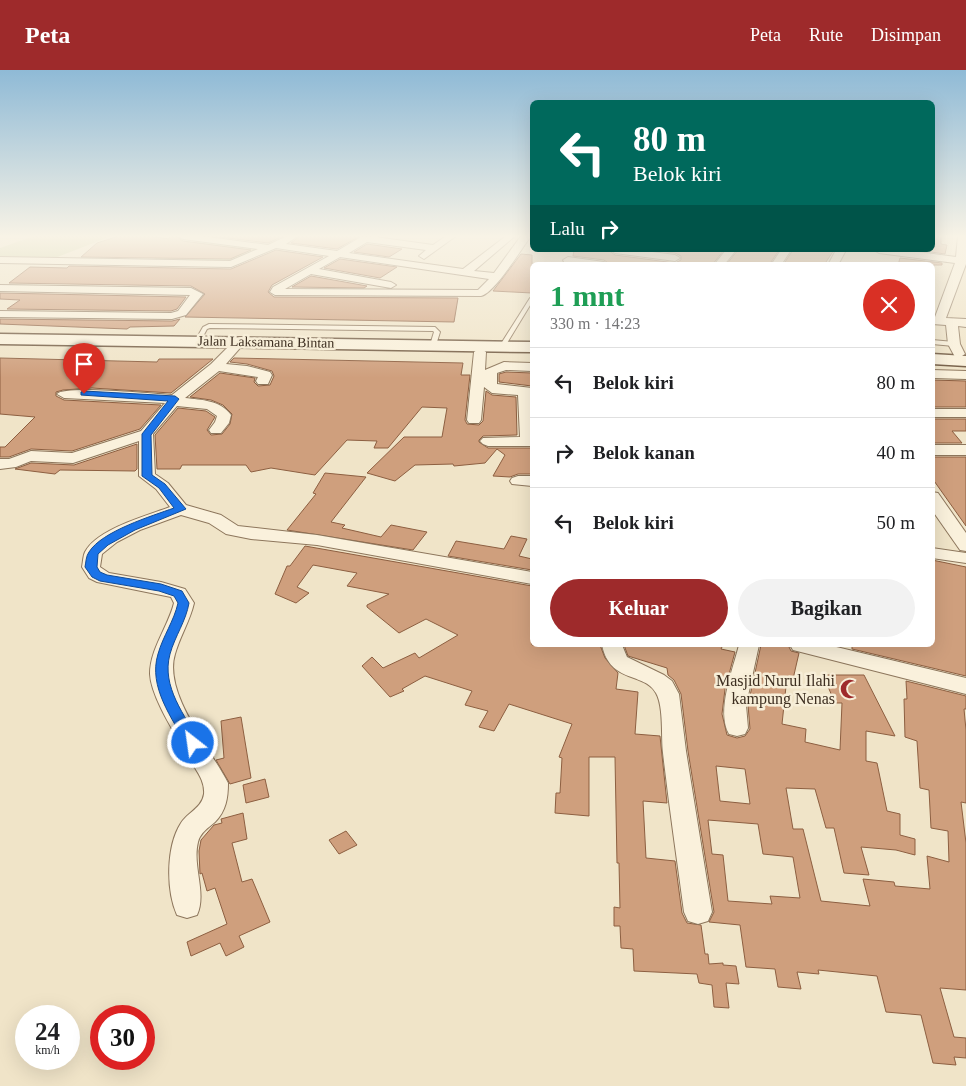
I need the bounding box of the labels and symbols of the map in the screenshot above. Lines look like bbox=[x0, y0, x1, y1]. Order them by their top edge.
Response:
street label: Jalan Laksamana Bintan bbox=[197, 333, 335, 351]
pin bbox=[63, 343, 105, 394]
place label: Masjid Nurul Ilahi kampung Nenas bbox=[716, 672, 836, 708]
mosque icon: Masjid Nurul Ilahi kampung Nenas bbox=[839, 678, 861, 700]
position arrow bbox=[166, 716, 218, 768]
speed limit sign: 30 bbox=[90, 1005, 155, 1070]

